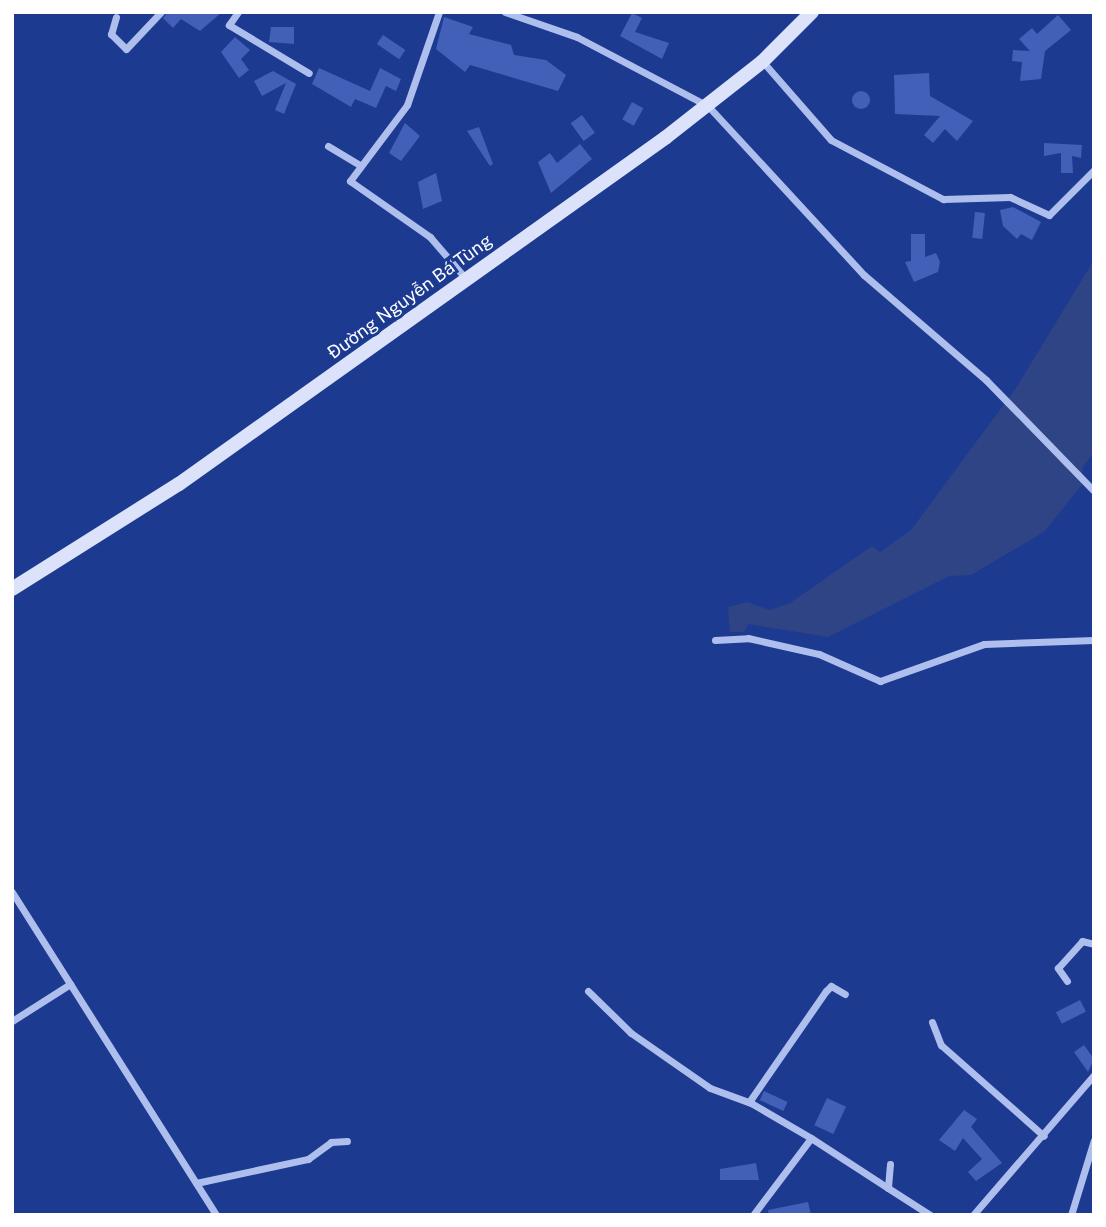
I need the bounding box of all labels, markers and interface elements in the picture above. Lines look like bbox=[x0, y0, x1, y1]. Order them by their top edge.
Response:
street label: Đường Nguyễn Bá Tùng bbox=[323, 230, 497, 364]

